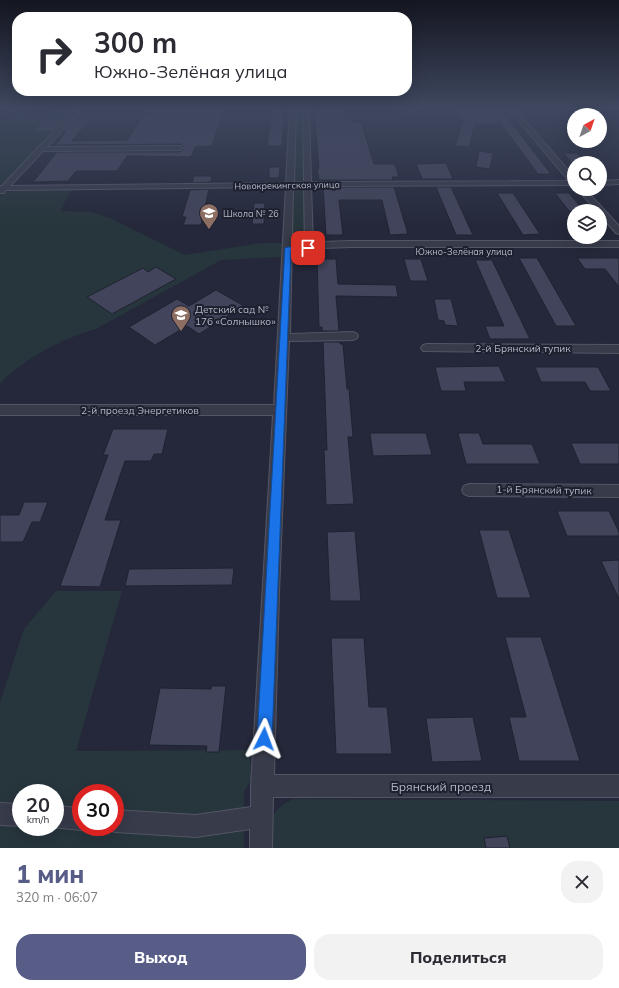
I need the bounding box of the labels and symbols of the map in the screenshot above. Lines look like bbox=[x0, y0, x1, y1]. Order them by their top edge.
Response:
north arrow bbox=[567, 108, 607, 148]
street label: Новокрекингская улица bbox=[234, 179, 340, 192]
school or university icon: Школа № 26 bbox=[198, 202, 220, 230]
place label: Школа № 26 bbox=[223, 208, 279, 219]
pin bbox=[291, 231, 325, 265]
street label: Южно-Зелёная улица bbox=[416, 246, 512, 258]
place label: Детский сад № 176 «Солнышко» bbox=[195, 303, 276, 328]
school or university icon: Детский сад № 176 «Солнышко» bbox=[170, 304, 192, 332]
street label: 2-й Брянский тупик bbox=[475, 342, 571, 355]
street label: 2-й проезд Энергетиков bbox=[81, 404, 199, 417]
street label: 1-й Брянский тупик bbox=[496, 483, 592, 497]
position arrow bbox=[243, 718, 285, 760]
street label: Брянский проезд bbox=[391, 779, 491, 794]
speed limit sign: 30 bbox=[72, 784, 124, 836]

